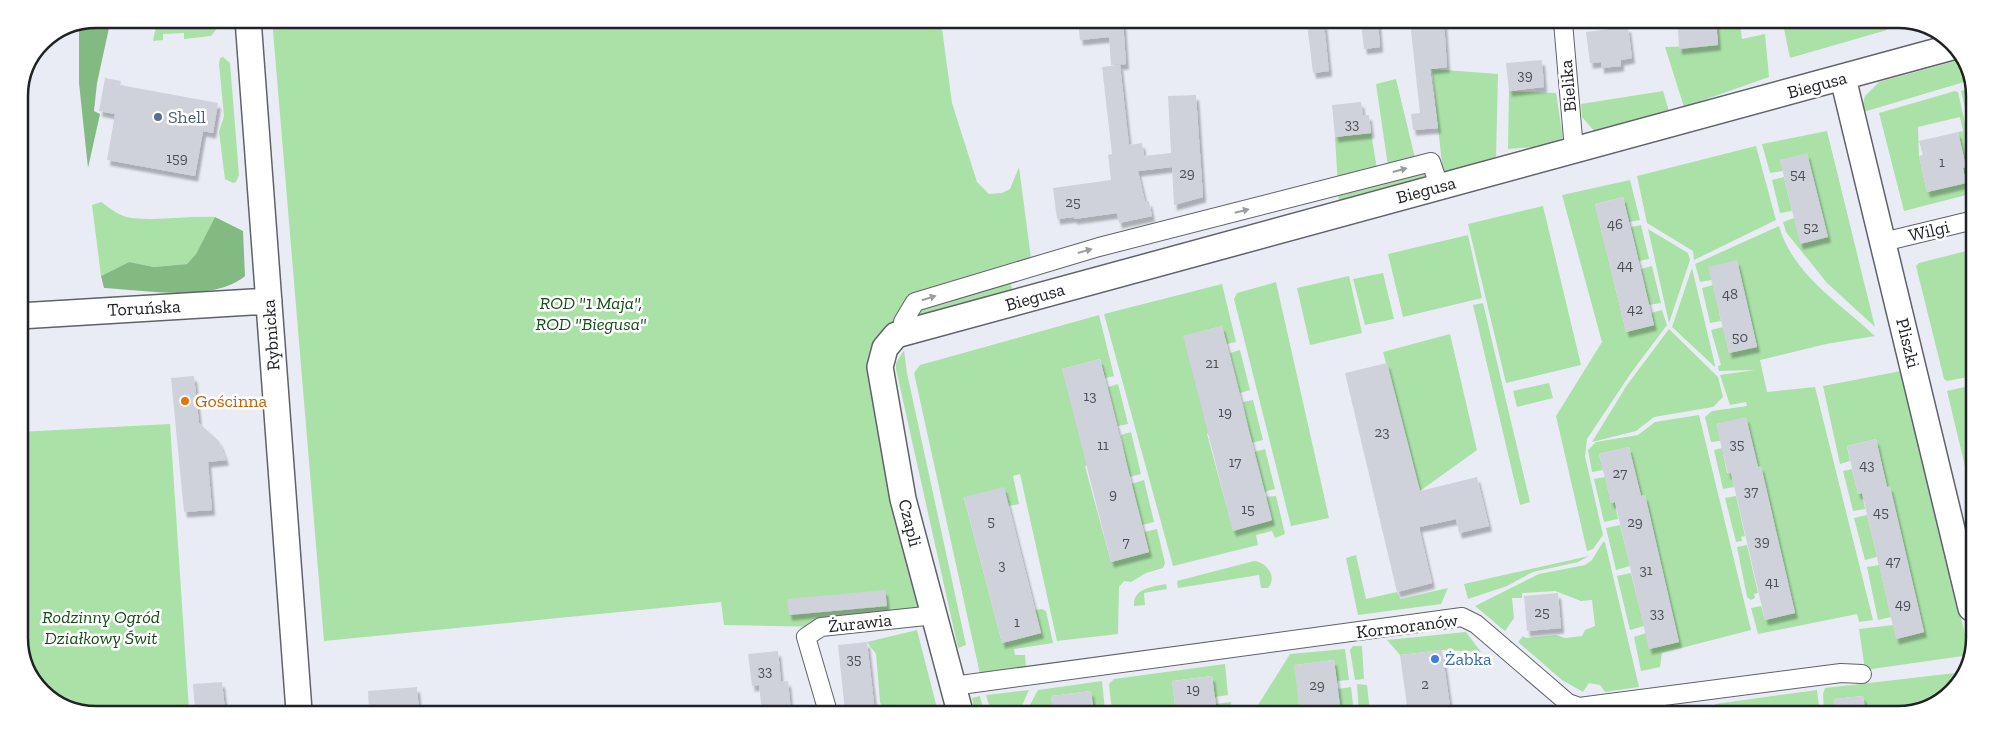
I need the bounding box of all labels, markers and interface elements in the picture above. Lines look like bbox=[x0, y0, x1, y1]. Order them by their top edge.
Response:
street label: Bielika bbox=[1555, 59, 1581, 113]
house number: 39 bbox=[1517, 66, 1533, 84]
street label: Biegusa bbox=[1785, 66, 1850, 104]
place label: Shell bbox=[168, 106, 206, 128]
marker: Shell bbox=[152, 111, 164, 123]
house number: 33 bbox=[1345, 115, 1359, 133]
house number: 159 bbox=[166, 149, 188, 167]
house number: 1 bbox=[1939, 153, 1945, 171]
house number: 29 bbox=[1179, 164, 1195, 182]
house number: 54 bbox=[1790, 165, 1806, 183]
one-way arrow bbox=[1392, 166, 1407, 174]
street label: Biegusa bbox=[1394, 171, 1459, 209]
house number: 25 bbox=[1065, 193, 1081, 211]
one-way arrow bbox=[1235, 207, 1250, 215]
house number: 46 bbox=[1607, 215, 1623, 233]
street label: Wilgi bbox=[1906, 216, 1952, 246]
house number: 52 bbox=[1803, 218, 1819, 236]
one-way arrow bbox=[1078, 247, 1093, 255]
house number: 44 bbox=[1617, 256, 1633, 274]
street label: Biegusa bbox=[1003, 278, 1068, 316]
house number: 48 bbox=[1722, 285, 1738, 303]
park label: ROD "1 Maja", ROD "Biegusa" bbox=[536, 292, 647, 335]
one-way arrow bbox=[922, 294, 937, 301]
street label: Toruńska bbox=[107, 295, 181, 321]
street label: Rybnicka bbox=[258, 298, 284, 371]
house number: 42 bbox=[1627, 300, 1643, 318]
street label: Pliszki bbox=[1891, 316, 1925, 370]
house number: 50 bbox=[1732, 328, 1748, 346]
house number: 21 bbox=[1205, 354, 1219, 372]
house number: 13 bbox=[1083, 387, 1097, 405]
place label: Gościnna bbox=[195, 390, 268, 412]
marker: Gościnna bbox=[179, 395, 191, 407]
house number: 19 bbox=[1218, 403, 1232, 421]
house number: 23 bbox=[1374, 423, 1390, 441]
house number: 35 bbox=[1729, 435, 1745, 453]
house number: 11 bbox=[1097, 436, 1109, 454]
house number: 17 bbox=[1229, 453, 1241, 471]
house number: 43 bbox=[1859, 456, 1875, 474]
house number: 27 bbox=[1613, 464, 1627, 482]
house number: 37 bbox=[1744, 482, 1758, 500]
house number: 9 bbox=[1109, 485, 1117, 503]
street label: Czapli bbox=[893, 497, 927, 549]
house number: 15 bbox=[1241, 500, 1255, 518]
house number: 45 bbox=[1873, 503, 1889, 521]
house number: 5 bbox=[987, 512, 995, 530]
house number: 29 bbox=[1627, 513, 1643, 531]
house number: 39 bbox=[1754, 532, 1770, 550]
house number: 7 bbox=[1122, 533, 1130, 551]
house number: 47 bbox=[1886, 552, 1900, 570]
house number: 3 bbox=[998, 556, 1006, 574]
house number: 31 bbox=[1639, 561, 1653, 579]
house number: 41 bbox=[1765, 573, 1779, 591]
house number: 49 bbox=[1895, 595, 1911, 613]
house number: 25 bbox=[1534, 603, 1550, 621]
house number: 33 bbox=[1650, 604, 1664, 622]
park label: Rodzinny Ogród Działkowy Świt bbox=[42, 606, 160, 649]
street label: Żurawia bbox=[827, 609, 893, 637]
street label: Kormoranów bbox=[1355, 609, 1459, 643]
house number: 1 bbox=[1014, 613, 1020, 631]
place label: Żabka bbox=[1445, 648, 1492, 670]
house number: 35 bbox=[846, 650, 862, 668]
marker: Żabka bbox=[1429, 653, 1441, 665]
house number: 33 bbox=[758, 662, 772, 680]
house number: 2 bbox=[1421, 675, 1429, 693]
house number: 29 bbox=[1309, 676, 1325, 694]
house number: 19 bbox=[1186, 680, 1200, 698]

